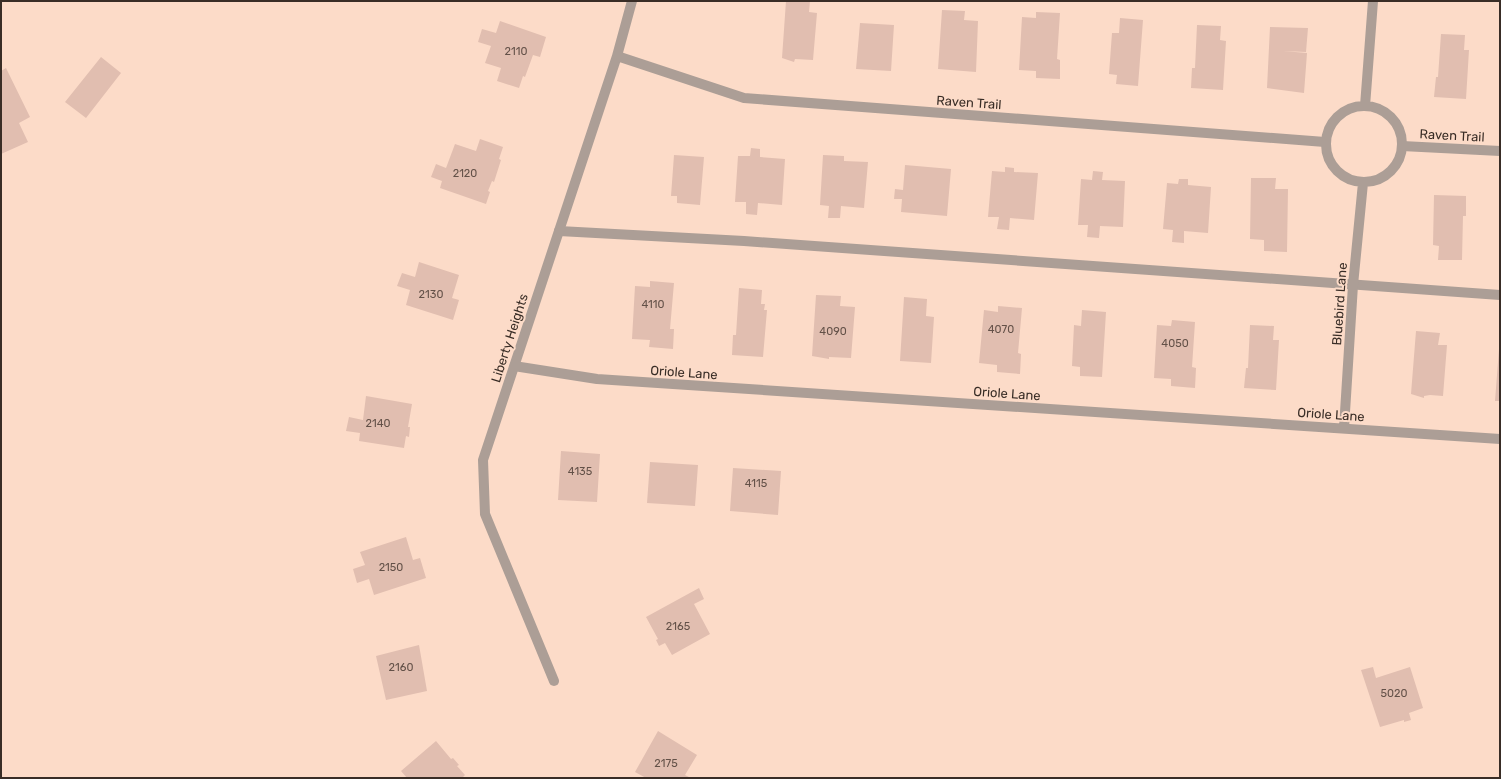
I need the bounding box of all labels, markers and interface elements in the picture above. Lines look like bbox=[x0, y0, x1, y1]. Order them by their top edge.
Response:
house number: 2110 bbox=[505, 45, 527, 58]
street label: Raven Trail bbox=[936, 93, 1002, 112]
street label: Raven Trail bbox=[1419, 126, 1485, 145]
house number: 2120 bbox=[453, 167, 477, 180]
street label: Bluebird Lane bbox=[1329, 262, 1350, 346]
house number: 2130 bbox=[419, 288, 443, 301]
street label: Liberty Heights bbox=[488, 291, 532, 385]
house number: 4110 bbox=[641, 298, 665, 311]
house number: 4070 bbox=[988, 323, 1014, 336]
house number: 4090 bbox=[819, 325, 847, 338]
house number: 4050 bbox=[1161, 337, 1189, 350]
street label: Oriole Lane bbox=[650, 363, 718, 382]
street label: Oriole Lane bbox=[973, 384, 1041, 403]
street label: Oriole Lane bbox=[1297, 405, 1365, 424]
house number: 2140 bbox=[366, 417, 391, 430]
house number: 4135 bbox=[568, 465, 593, 478]
house number: 4115 bbox=[745, 477, 768, 490]
house number: 2150 bbox=[379, 561, 403, 574]
house number: 2165 bbox=[666, 620, 691, 633]
house number: 2160 bbox=[389, 661, 413, 674]
house number: 5020 bbox=[1381, 687, 1407, 700]
house number: 2175 bbox=[654, 757, 678, 770]

